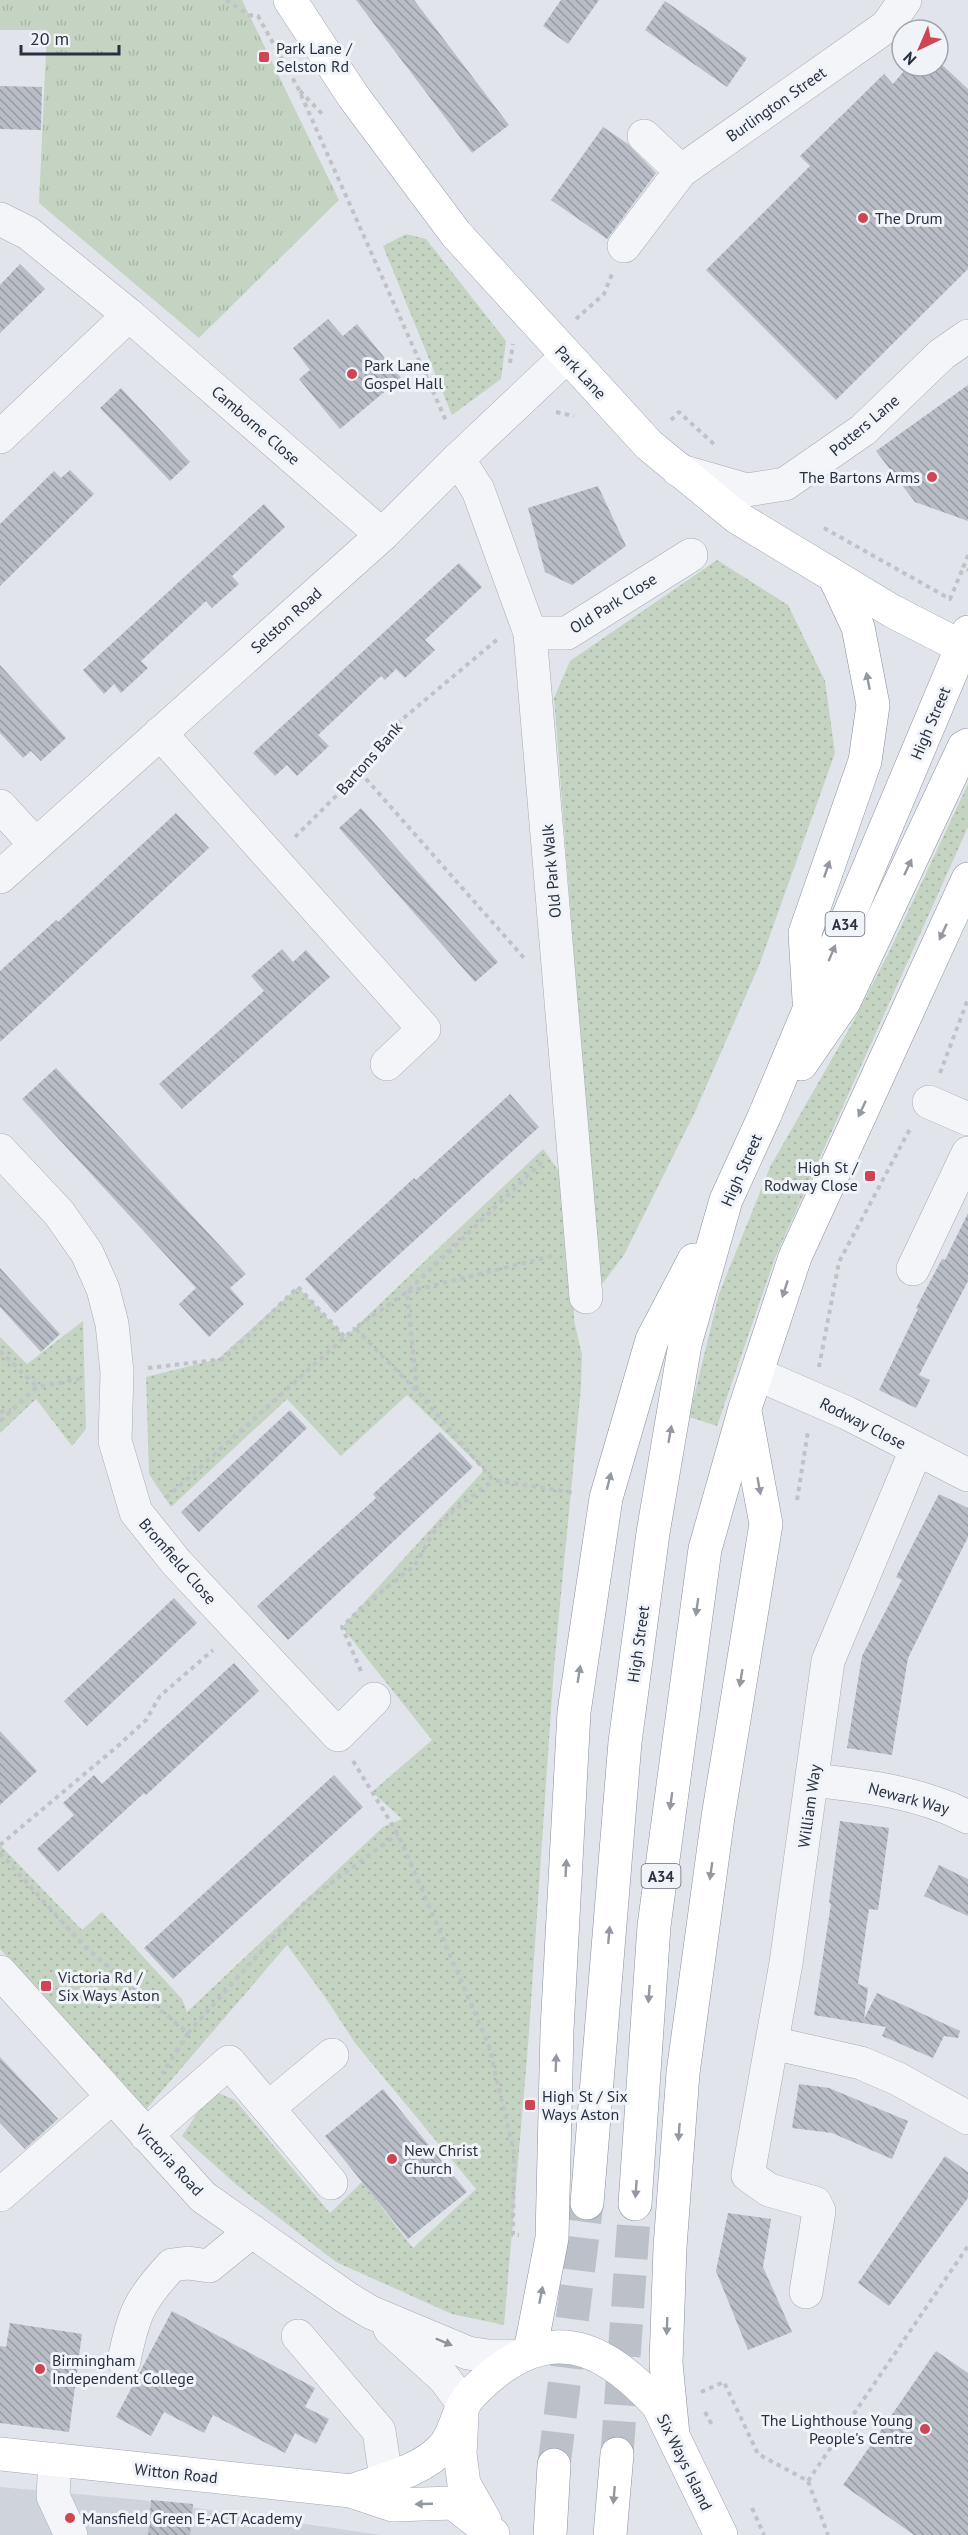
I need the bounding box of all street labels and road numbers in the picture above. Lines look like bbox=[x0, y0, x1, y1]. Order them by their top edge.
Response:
street label: Burlington Street bbox=[722, 62, 830, 146]
street label: Park Lane bbox=[551, 341, 611, 403]
street label: Camborne Close bbox=[208, 381, 304, 469]
street label: Potters Lane bbox=[825, 390, 903, 460]
street label: Old Park Close bbox=[566, 568, 660, 638]
street label: Selston Road bbox=[246, 583, 326, 657]
street label: High Street bbox=[906, 683, 955, 763]
street label: Bartons Bank bbox=[332, 717, 406, 799]
street label: Old Park Walk bbox=[537, 823, 565, 919]
road number: A34 bbox=[826, 912, 864, 936]
street label: High Street bbox=[716, 1130, 766, 1209]
street label: Rodway Close bbox=[817, 1393, 909, 1453]
street label: Bromfield Close bbox=[135, 1514, 221, 1608]
street label: High Street bbox=[623, 1604, 653, 1684]
street label: William Way bbox=[793, 1762, 825, 1849]
street label: Newark Way bbox=[866, 1778, 952, 1819]
road number: A34 bbox=[642, 1864, 680, 1888]
street label: Victoria Road bbox=[131, 2119, 208, 2200]
street label: Six Ways Island bbox=[653, 2410, 717, 2514]
street label: Witton Road bbox=[133, 2459, 219, 2487]

